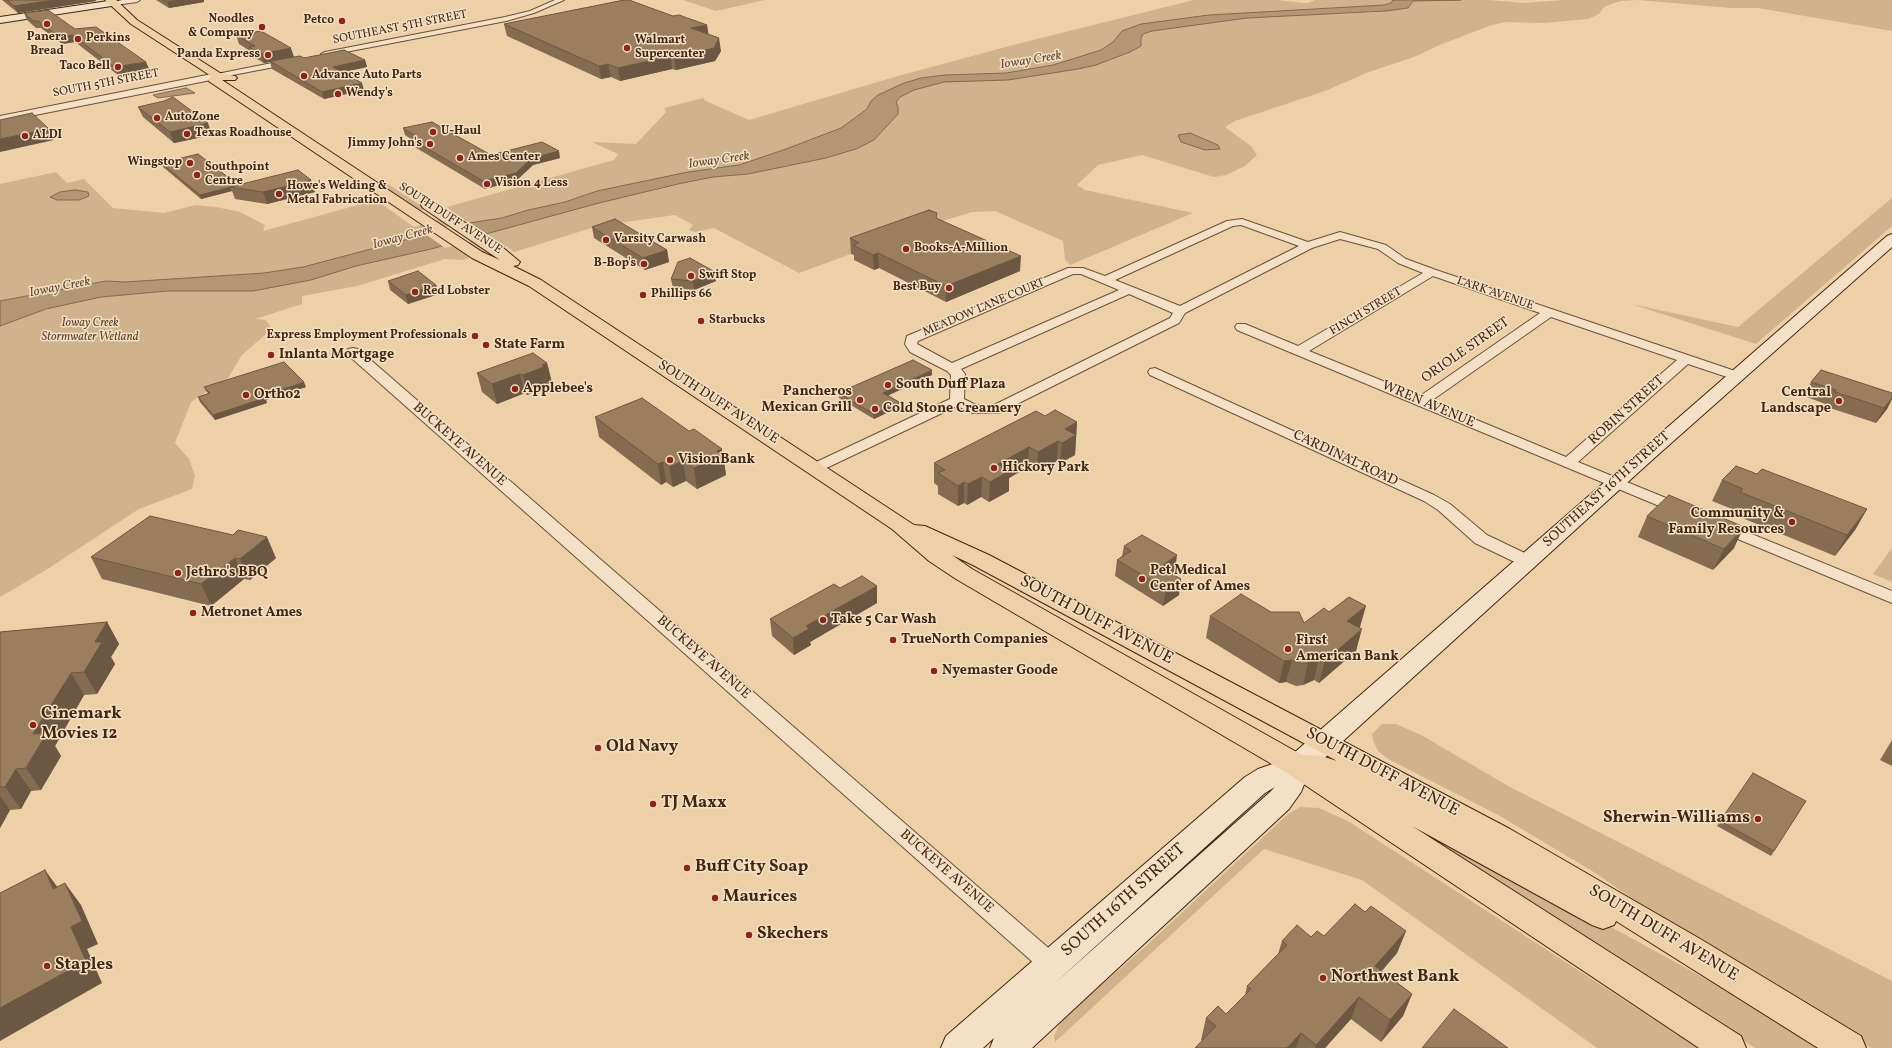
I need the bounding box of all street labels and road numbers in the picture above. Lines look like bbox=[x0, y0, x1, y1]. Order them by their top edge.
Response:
street label: SOUTHEAST 5TH STREET bbox=[332, 8, 468, 48]
street label: SOUTH 5TH STREET bbox=[52, 67, 160, 101]
street label: SOUTH DUFF AVENUE bbox=[395, 180, 505, 258]
street label: LARK AVENUE bbox=[1455, 274, 1535, 314]
street label: MEADOW LANE COURT bbox=[921, 276, 1047, 340]
street label: FINCH STREET bbox=[1327, 285, 1405, 339]
street label: ORIOLE STREET bbox=[1419, 314, 1513, 388]
street label: SOUTH DUFF AVENUE bbox=[654, 358, 782, 448]
street label: ROBIN STREET bbox=[1586, 373, 1668, 449]
street label: WREN AVENUE bbox=[1379, 378, 1477, 432]
street label: BUCKEYE AVENUE bbox=[409, 400, 509, 490]
street label: CARDINAL ROAD bbox=[1290, 427, 1400, 491]
street label: SOUTHEAST 16TH STREET bbox=[1540, 429, 1674, 551]
street label: SOUTH DUFF AVENUE bbox=[1016, 572, 1176, 670]
street label: BUCKEYE AVENUE bbox=[653, 613, 753, 703]
street label: SOUTH DUFF AVENUE bbox=[1302, 724, 1462, 822]
street label: BUCKEYE AVENUE bbox=[896, 827, 996, 917]
street label: SOUTH 16TH STREET bbox=[1058, 840, 1190, 962]
street label: SOUTH DUFF AVENUE bbox=[1584, 881, 1742, 987]

